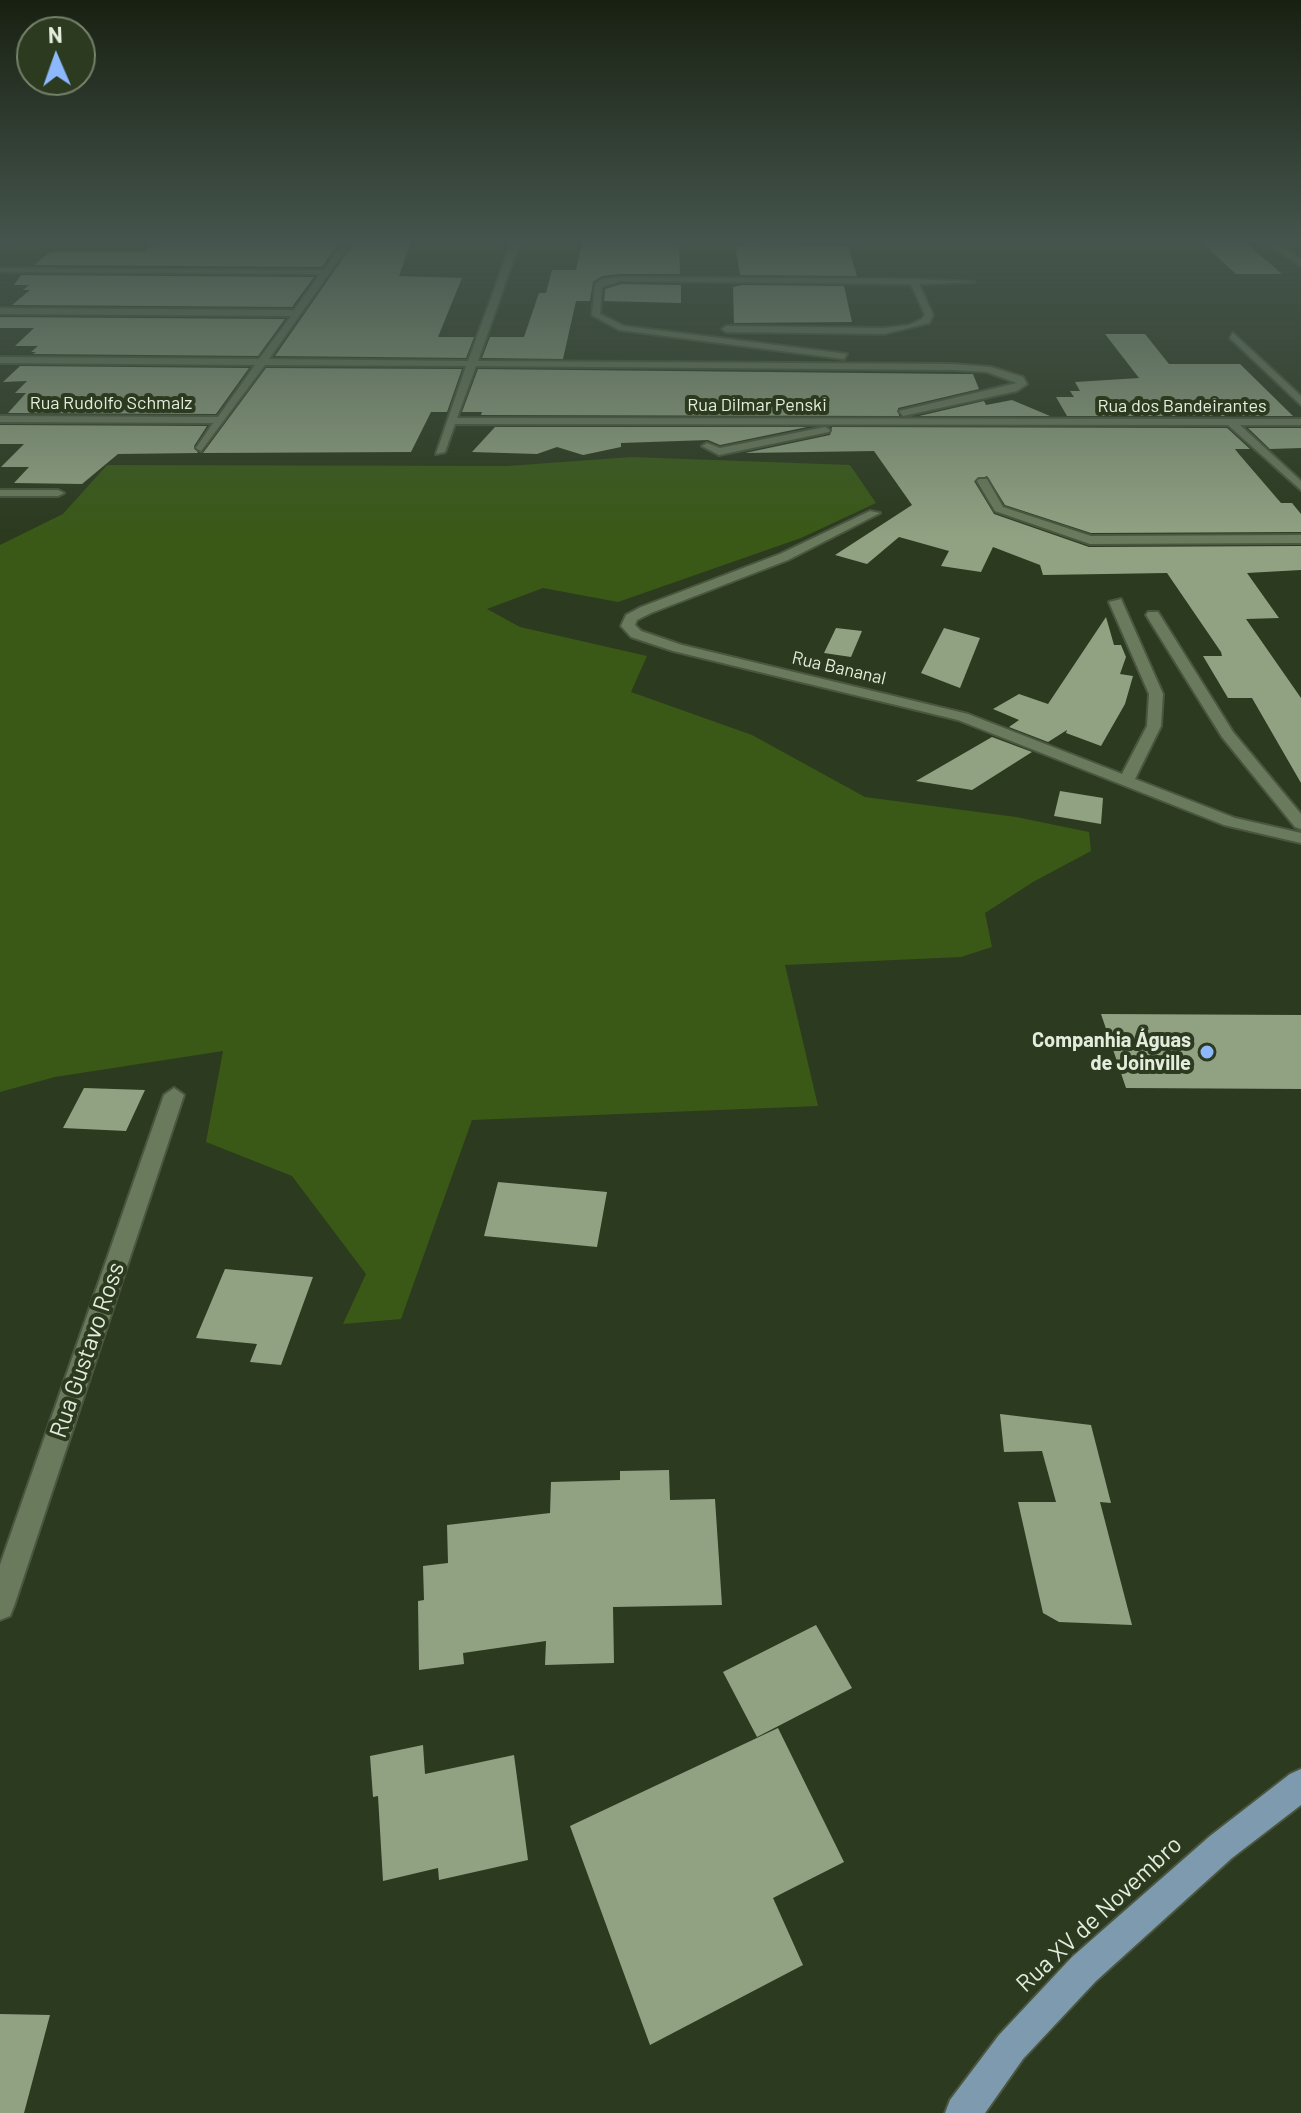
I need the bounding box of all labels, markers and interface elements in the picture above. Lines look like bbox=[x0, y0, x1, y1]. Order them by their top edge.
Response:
north arrow bbox=[16, 16, 96, 96]
text: N bbox=[47, 21, 63, 47]
street label: Rua Rudolfo Schmalz bbox=[30, 392, 192, 414]
street label: Rua Dilmar Penski bbox=[687, 394, 827, 416]
street label: Rua dos Bandeirantes bbox=[1097, 395, 1267, 417]
street label: Rua Bananal bbox=[790, 647, 888, 689]
place label: Companhia Águas de Joinville bbox=[1032, 1028, 1191, 1075]
marker: Companhia Águas de Joinville bbox=[1198, 1043, 1216, 1061]
street label: Rua Gustavo Ross bbox=[43, 1258, 131, 1442]
street label: Rua XV de Novembro bbox=[1010, 1830, 1188, 1998]

